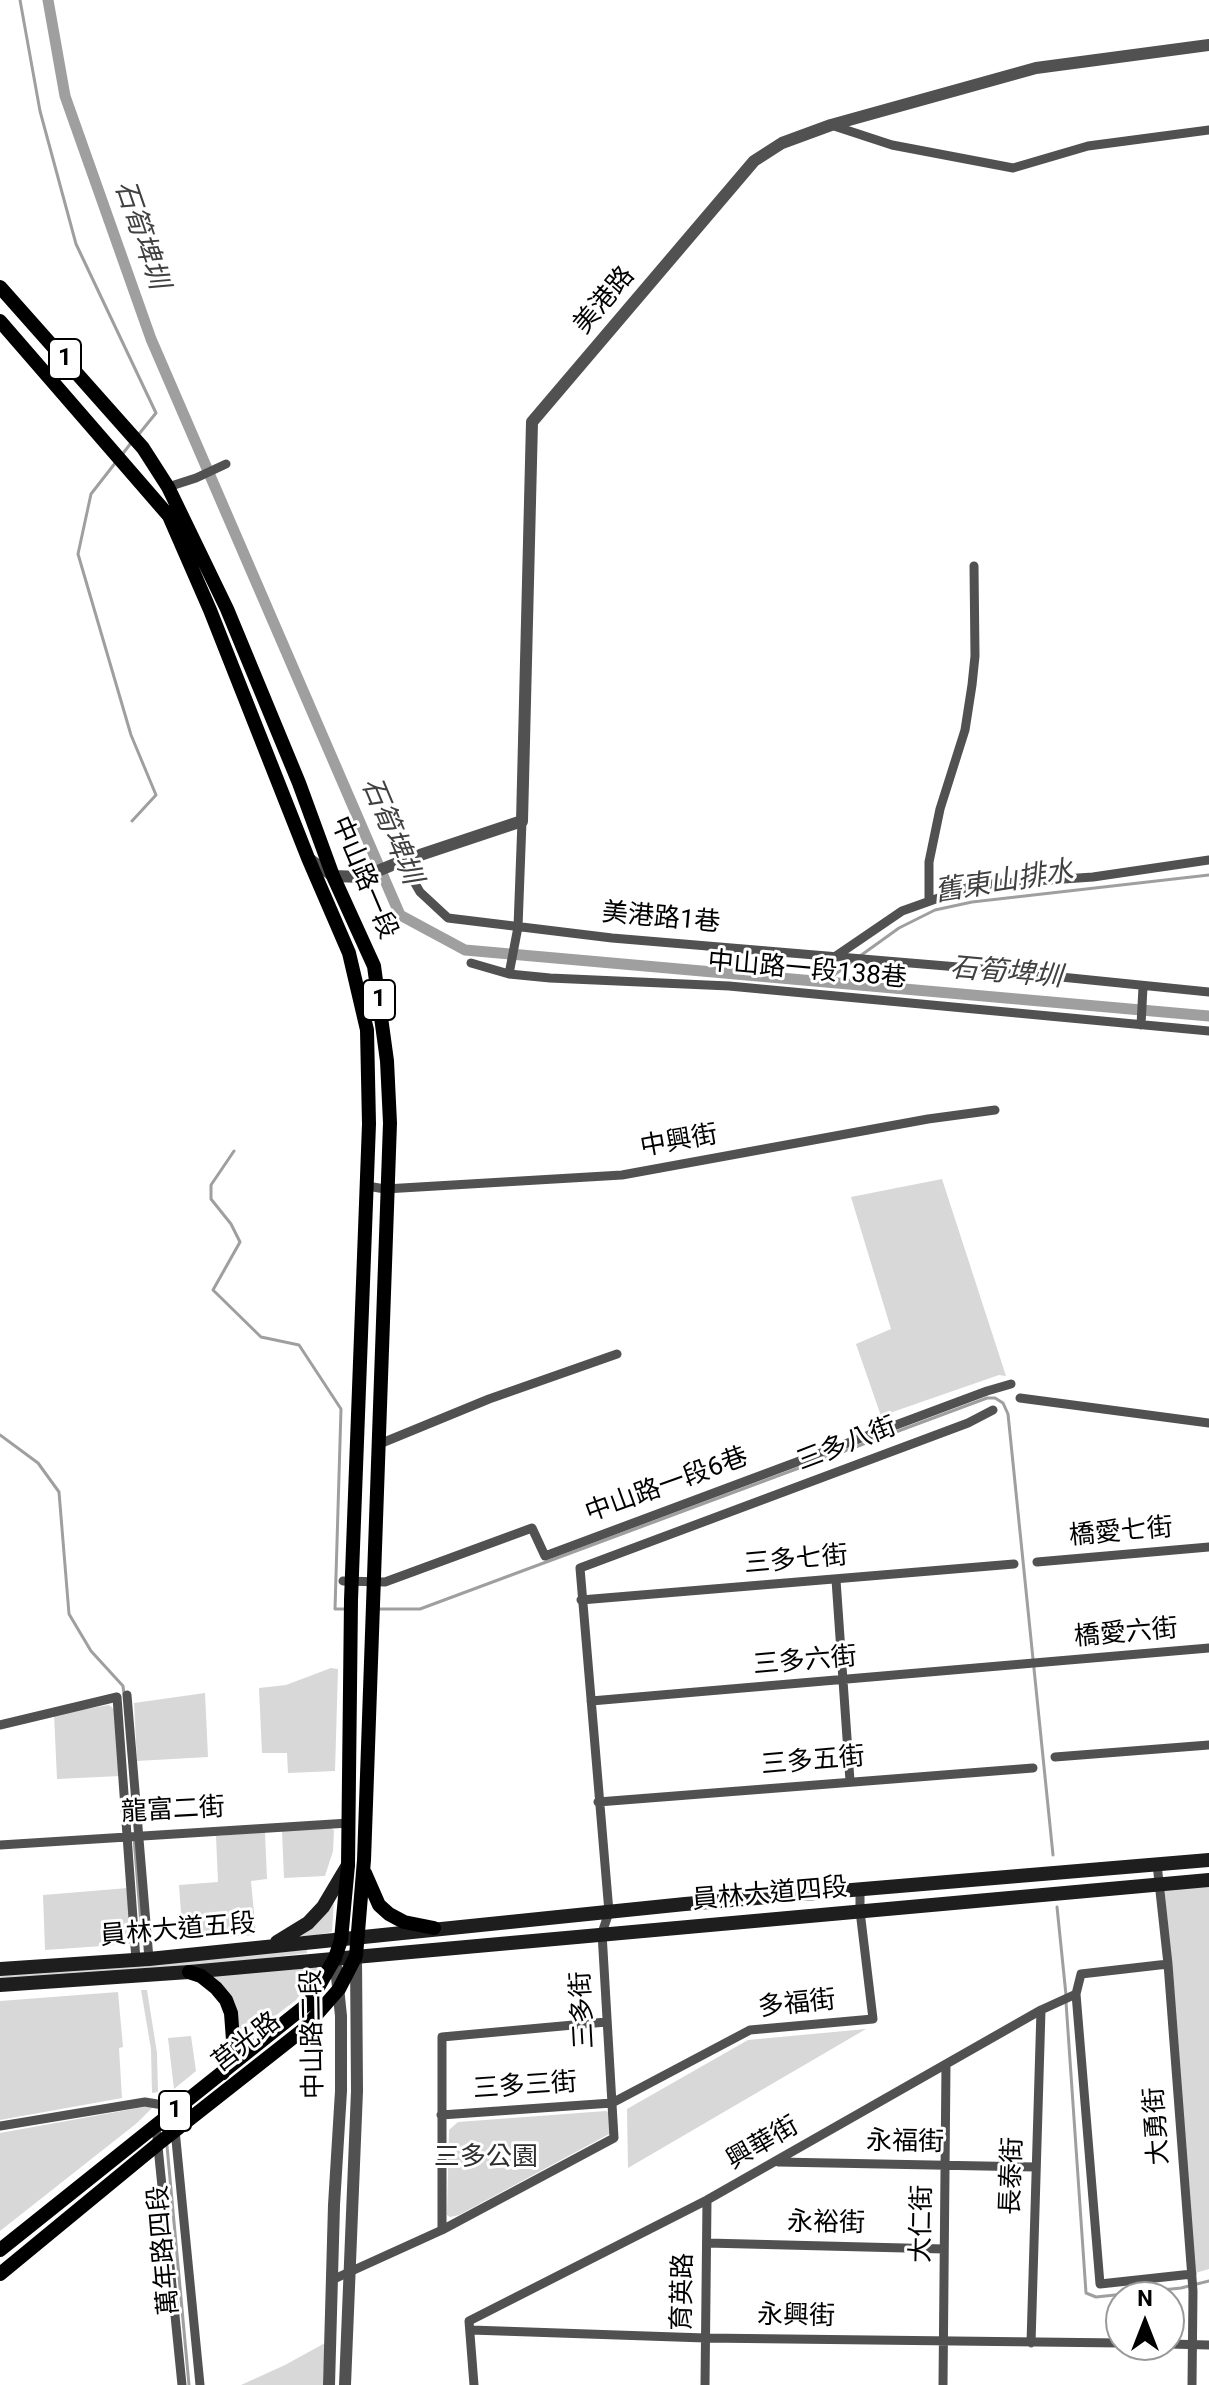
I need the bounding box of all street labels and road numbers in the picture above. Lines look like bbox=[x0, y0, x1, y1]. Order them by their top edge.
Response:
street label: 美港路 bbox=[568, 261, 642, 341]
road number: 1 bbox=[49, 339, 81, 379]
street label: 中山路一段 bbox=[323, 812, 403, 944]
street label: 美港路1巷 bbox=[601, 898, 721, 940]
street label: 中山路一段138巷 bbox=[706, 947, 908, 995]
road number: 1 bbox=[363, 980, 395, 1020]
street label: 中興街 bbox=[638, 1120, 720, 1164]
street label: 三多八街 bbox=[793, 1412, 901, 1478]
street label: 中山路一段6巷 bbox=[582, 1442, 752, 1530]
street label: 橋愛七街 bbox=[1068, 1513, 1174, 1553]
street label: 三多七街 bbox=[743, 1541, 849, 1581]
street label: 橋愛六街 bbox=[1073, 1614, 1179, 1654]
street label: 三多六街 bbox=[752, 1642, 858, 1682]
street label: 三多五街 bbox=[760, 1742, 866, 1782]
street label: 龍富二街 bbox=[120, 1793, 226, 1829]
street label: 員林大道四段 bbox=[691, 1873, 849, 1917]
street label: 員林大道五段 bbox=[99, 1909, 257, 1953]
street label: 中山路二段 bbox=[297, 1969, 331, 2099]
street label: 三多街 bbox=[566, 1970, 602, 2050]
street label: 多福街 bbox=[757, 1985, 837, 2025]
street label: 莒光路 bbox=[207, 2007, 287, 2079]
street label: 三多三街 bbox=[472, 2068, 578, 2106]
street label: 大勇街 bbox=[1140, 2086, 1176, 2166]
road number: 1 bbox=[159, 2091, 191, 2131]
street label: 興華街 bbox=[721, 2111, 805, 2177]
street label: 永福街 bbox=[866, 2127, 944, 2159]
street label: 長泰街 bbox=[996, 2136, 1030, 2216]
street label: 萬年路四段 bbox=[144, 2184, 186, 2316]
street label: 大仁街 bbox=[907, 2185, 939, 2263]
street label: 永裕街 bbox=[787, 2208, 865, 2240]
street label: 育英路 bbox=[668, 2253, 700, 2331]
street label: 永興街 bbox=[757, 2301, 835, 2333]

